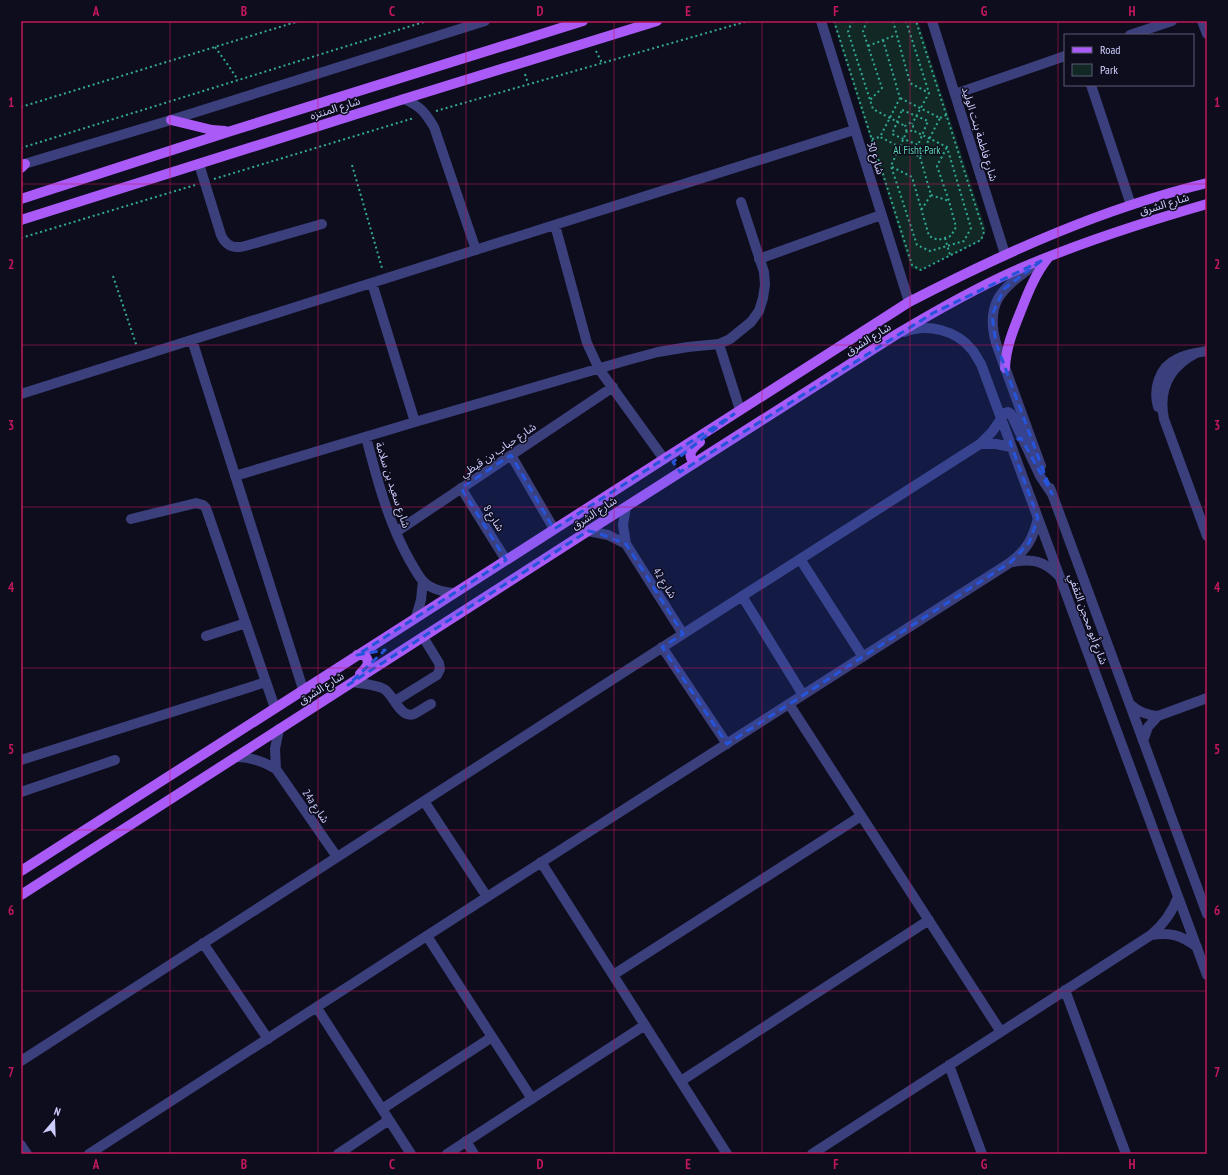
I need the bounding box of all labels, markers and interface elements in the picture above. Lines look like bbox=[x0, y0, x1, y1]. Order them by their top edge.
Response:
text: A bbox=[92, 3, 100, 20]
text: B bbox=[241, 3, 247, 20]
text: C bbox=[389, 3, 395, 20]
text: D bbox=[537, 3, 544, 20]
text: E bbox=[685, 3, 691, 20]
text: F bbox=[833, 3, 839, 20]
text: G bbox=[981, 3, 988, 20]
text: H bbox=[1129, 3, 1136, 20]
legend bbox=[1064, 34, 1194, 86]
text: Road bbox=[1100, 42, 1120, 57]
text: Park bbox=[1100, 62, 1118, 77]
street label: شارع فاطمة بنت الوليد bbox=[958, 85, 1001, 184]
street label: شارع المنتزه bbox=[308, 93, 362, 124]
text: 1 bbox=[8, 94, 14, 111]
text: 1 bbox=[1214, 94, 1220, 111]
street label: شارع 30 bbox=[863, 140, 888, 177]
park label: Al Fisht Park bbox=[893, 143, 941, 157]
street label: شارع الشرق bbox=[1138, 190, 1191, 219]
text: 2 bbox=[8, 256, 14, 273]
text: 2 bbox=[1214, 256, 1220, 273]
street label: شارع الشرق bbox=[843, 319, 894, 359]
text: 3 bbox=[8, 417, 14, 434]
text: 3 bbox=[1214, 417, 1220, 434]
street label: شارع حباب بن قيظي bbox=[457, 419, 540, 483]
street label: شارع سعيد بن سلامة bbox=[371, 440, 414, 531]
street label: شارع الشرق bbox=[569, 493, 620, 534]
street label: شارع 8 bbox=[480, 502, 508, 535]
street label: شارع 42 bbox=[649, 565, 680, 602]
street label: شارع أبو محجن الثقفي bbox=[1063, 572, 1111, 668]
text: 4 bbox=[8, 579, 15, 596]
text: 4 bbox=[1214, 579, 1221, 596]
street label: شارع الشرق bbox=[296, 668, 347, 708]
text: 5 bbox=[8, 741, 14, 758]
text: 5 bbox=[1214, 741, 1220, 758]
street label: 24a شارع bbox=[299, 786, 333, 827]
text: 6 bbox=[8, 902, 14, 919]
text: 6 bbox=[1214, 902, 1220, 919]
text: 7 bbox=[8, 1064, 14, 1081]
text: 7 bbox=[1214, 1064, 1220, 1081]
north arrow bbox=[34, 1101, 74, 1141]
text: N bbox=[52, 1104, 62, 1119]
text: A bbox=[92, 1156, 100, 1173]
text: B bbox=[241, 1156, 247, 1173]
text: C bbox=[389, 1156, 395, 1173]
text: D bbox=[537, 1156, 544, 1173]
text: E bbox=[685, 1156, 691, 1173]
text: F bbox=[833, 1156, 839, 1173]
text: G bbox=[981, 1156, 988, 1173]
text: H bbox=[1129, 1156, 1136, 1173]

